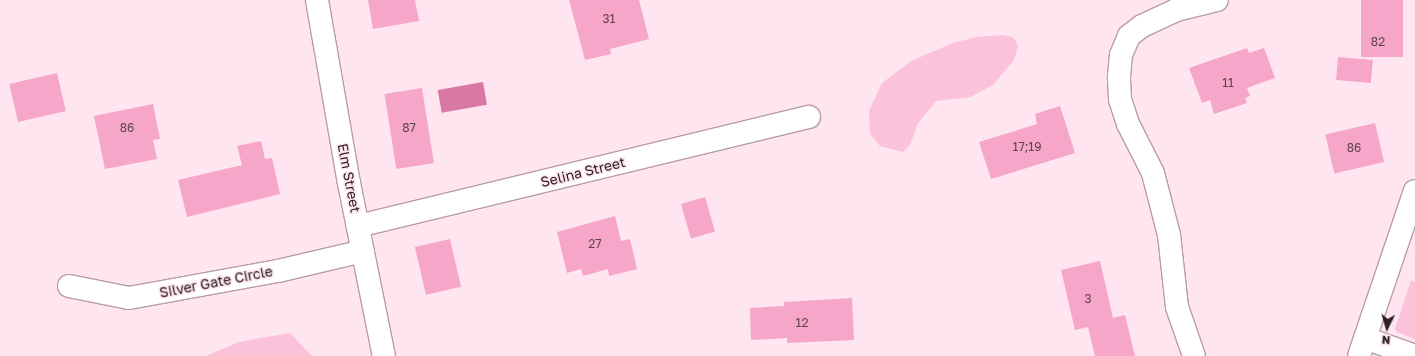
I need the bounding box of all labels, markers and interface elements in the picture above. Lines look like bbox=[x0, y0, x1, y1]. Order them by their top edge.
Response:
house number: 31 bbox=[603, 12, 615, 26]
house number: 82 bbox=[1371, 35, 1385, 49]
house number: 11 bbox=[1222, 76, 1234, 90]
house number: 86 bbox=[120, 121, 134, 135]
house number: 87 bbox=[402, 121, 416, 135]
house number: 17;19 bbox=[1013, 140, 1041, 154]
house number: 86 bbox=[1347, 141, 1361, 155]
street label: Elm Street bbox=[334, 142, 364, 214]
street label: Selina Street bbox=[539, 153, 627, 191]
house number: 27 bbox=[588, 237, 602, 251]
street label: Silver Gate Circle bbox=[158, 263, 274, 301]
house number: 3 bbox=[1084, 292, 1092, 306]
north arrow bbox=[1367, 308, 1407, 348]
house number: 12 bbox=[796, 316, 808, 330]
text: N bbox=[1381, 334, 1391, 347]

